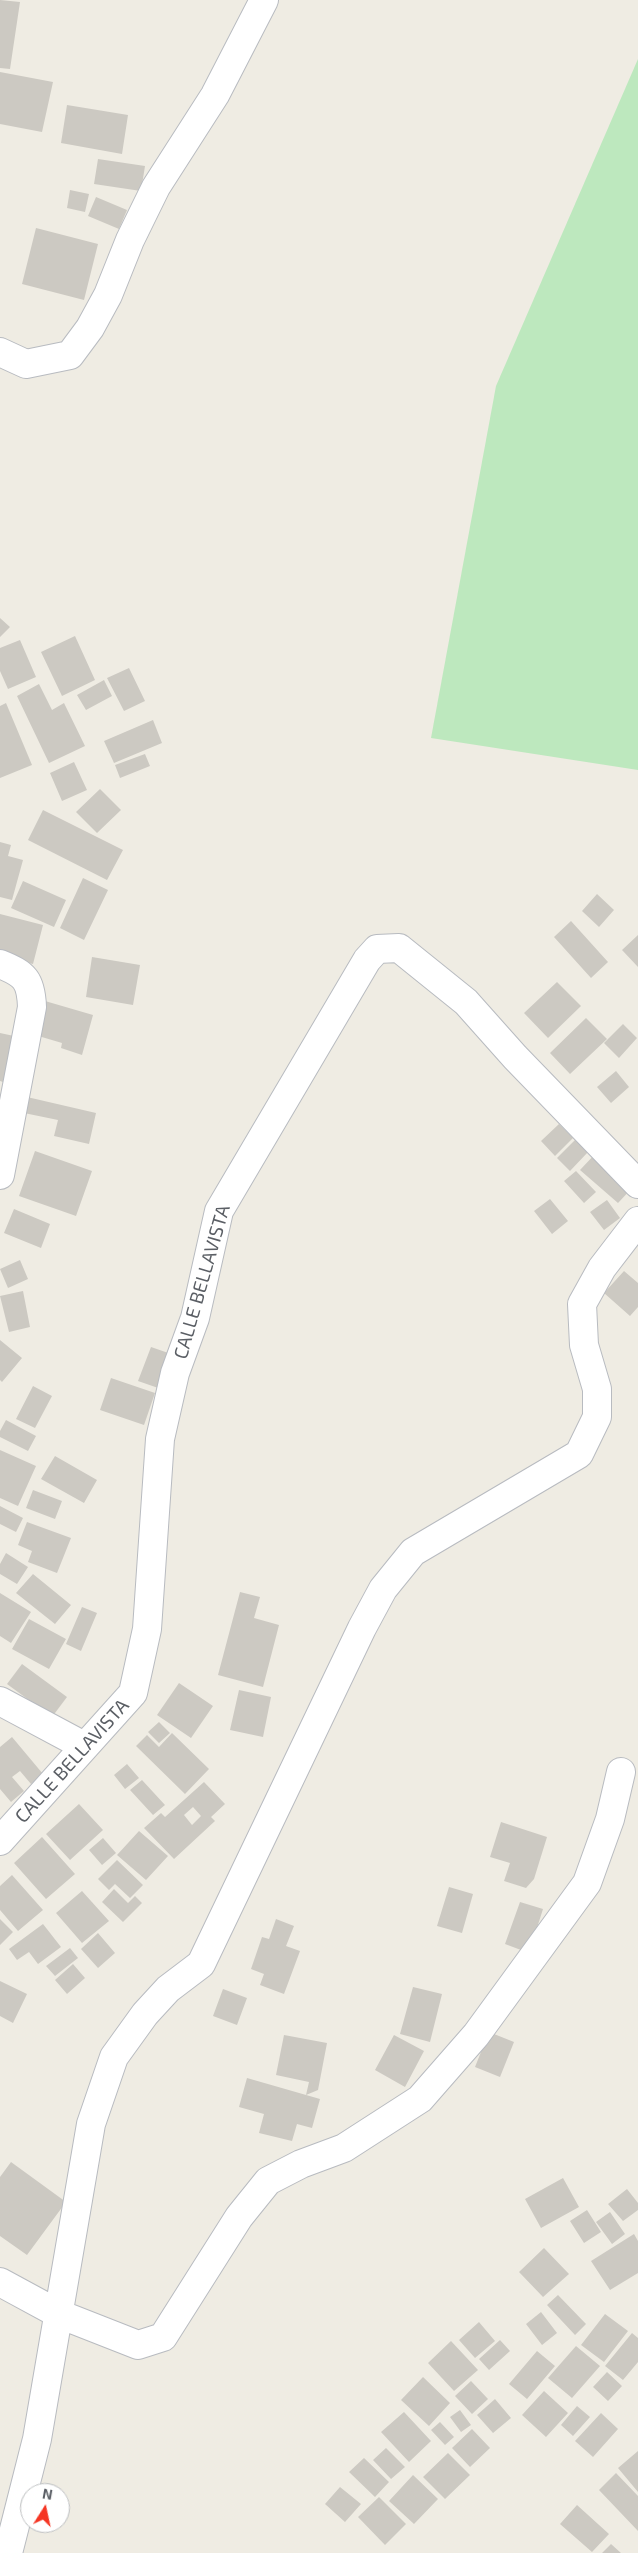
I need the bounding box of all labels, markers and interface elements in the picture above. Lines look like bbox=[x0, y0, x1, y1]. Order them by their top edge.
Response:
street label: CALLE BELLAVISTA bbox=[169, 1202, 235, 1362]
street label: CALLE BELLAVISTA bbox=[10, 1694, 134, 1828]
north arrow bbox=[20, 2483, 70, 2533]
text: N bbox=[41, 2484, 54, 2503]

